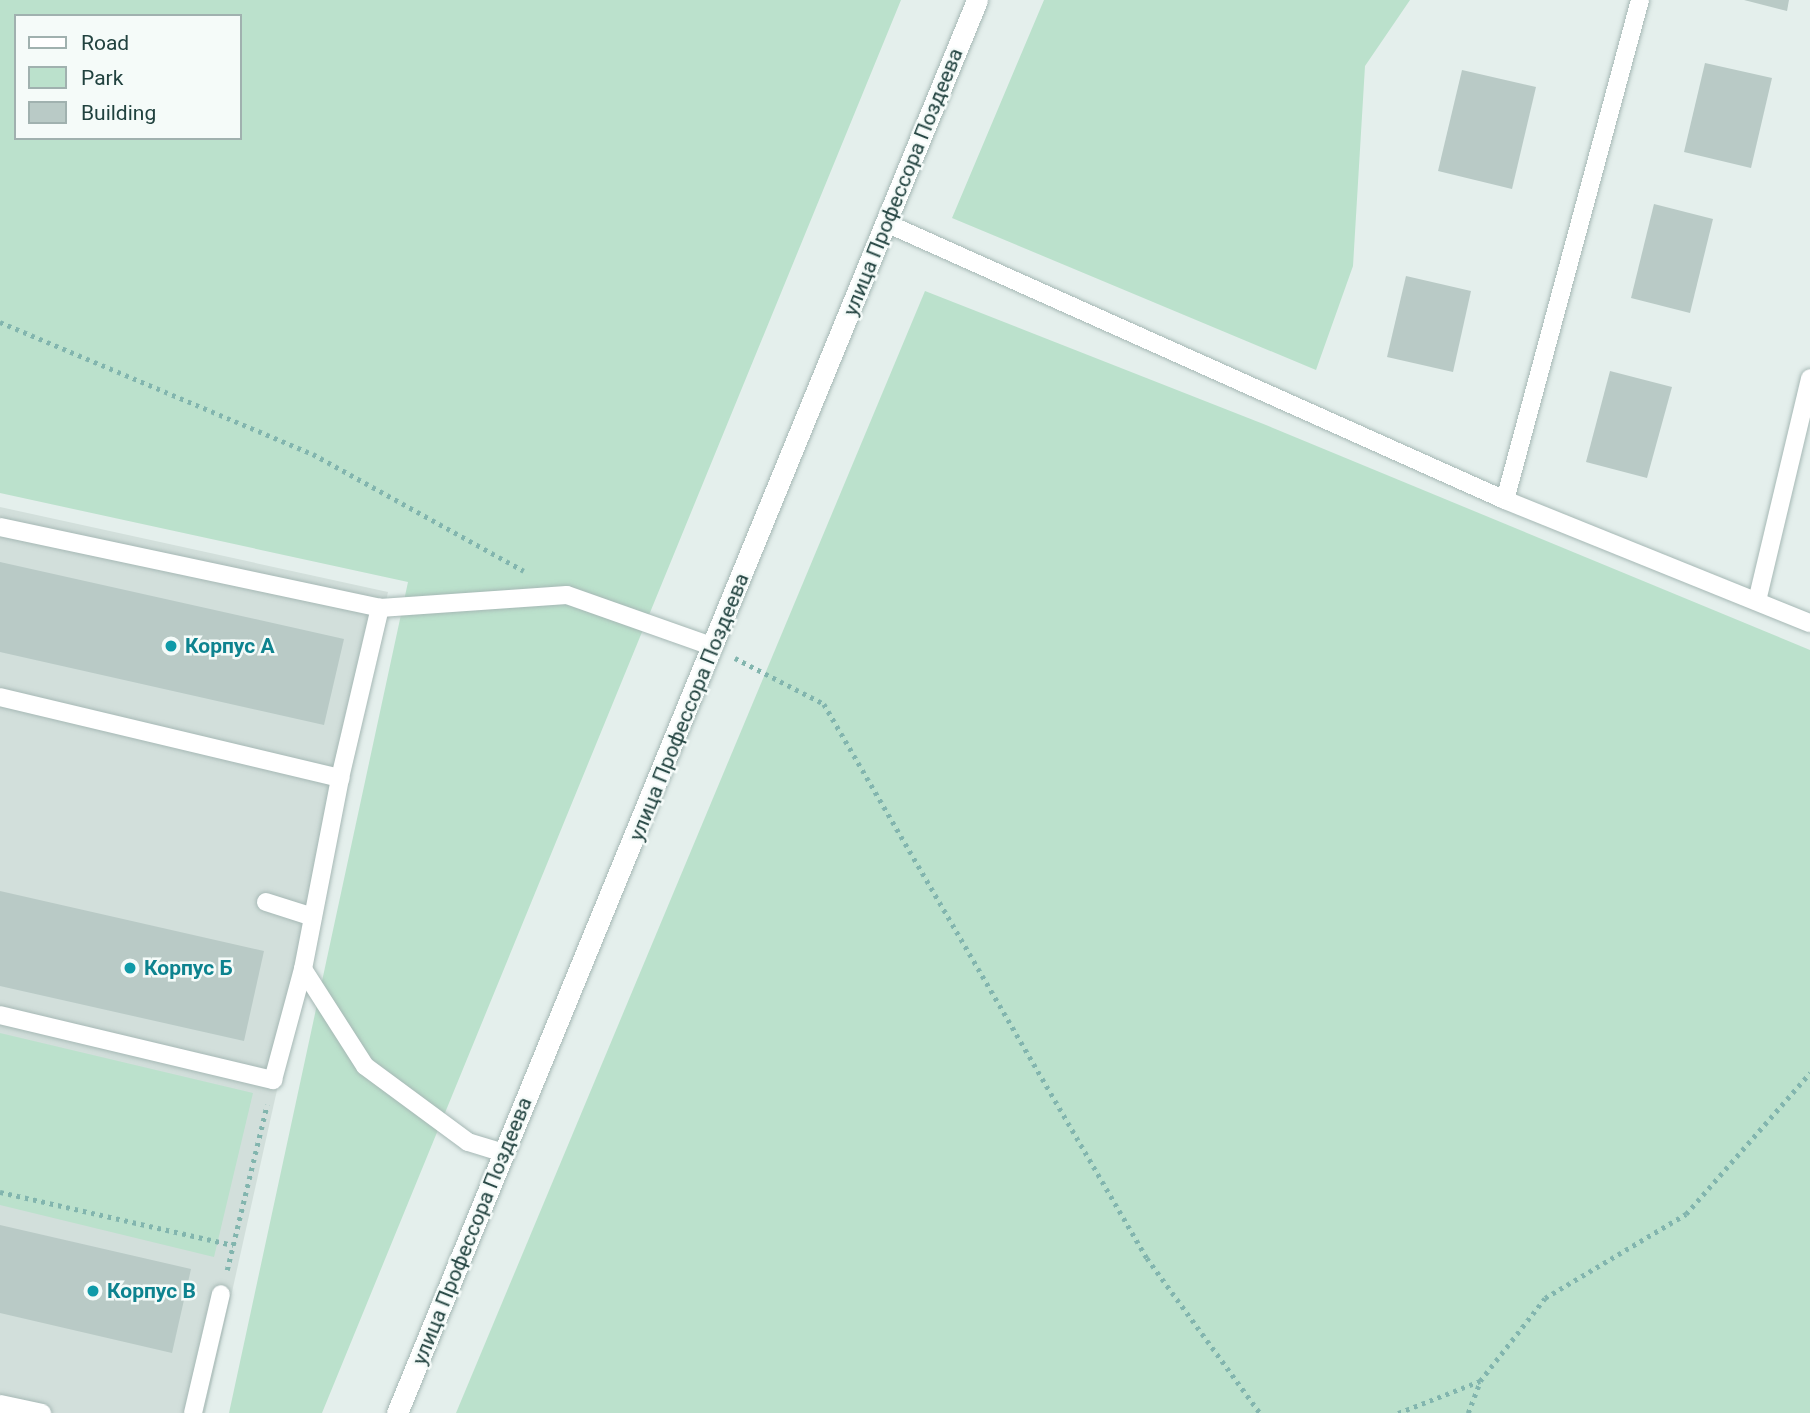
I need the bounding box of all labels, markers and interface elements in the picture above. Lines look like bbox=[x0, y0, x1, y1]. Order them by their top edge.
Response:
legend bbox=[14, 14, 242, 140]
text: Road bbox=[81, 31, 129, 55]
street label: улица Профессора Поздеева bbox=[838, 45, 968, 319]
text: Park bbox=[81, 66, 123, 90]
text: Building bbox=[81, 101, 156, 125]
street label: улица Профессора Поздеева bbox=[624, 570, 754, 844]
place label: Корпус А bbox=[185, 633, 275, 659]
marker: Корпус А bbox=[163, 638, 179, 654]
place label: Корпус Б bbox=[144, 955, 233, 981]
marker: Корпус Б bbox=[122, 960, 138, 976]
street label: улица Профессора Поздеева bbox=[407, 1094, 537, 1368]
place label: Корпус В bbox=[107, 1278, 196, 1304]
marker: Корпус В bbox=[85, 1283, 101, 1299]

